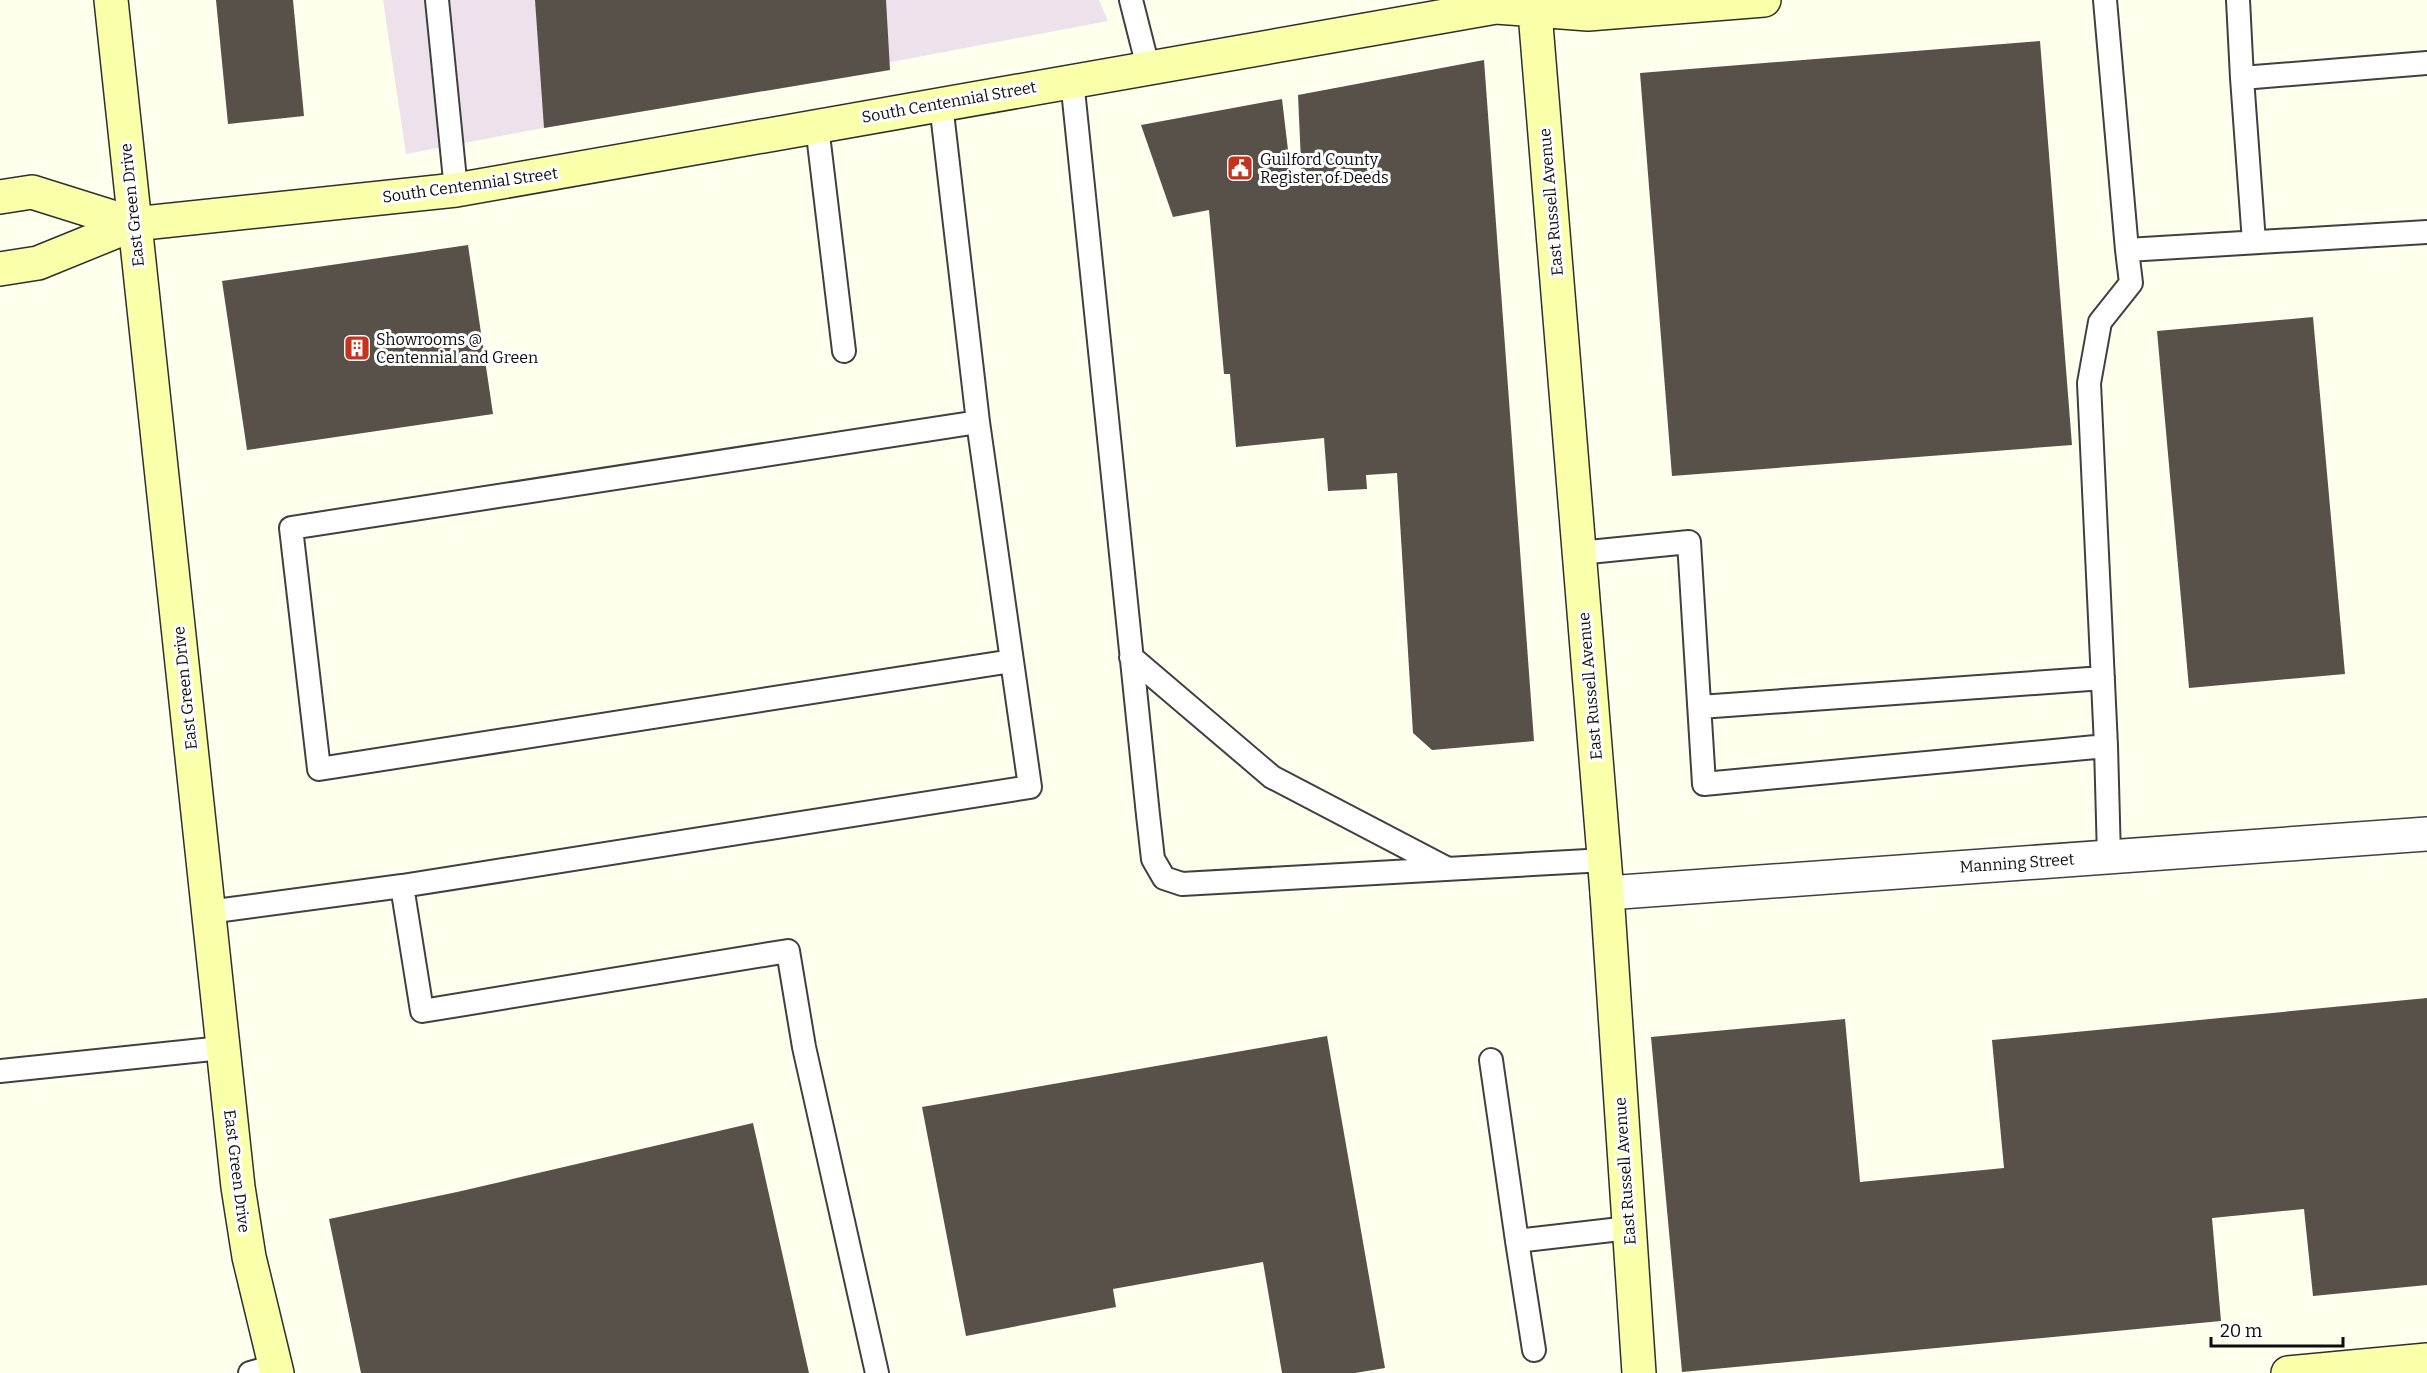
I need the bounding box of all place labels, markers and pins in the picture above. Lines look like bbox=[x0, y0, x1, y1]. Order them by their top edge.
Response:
place label: Guilford County Register of Deeds bbox=[1260, 150, 1389, 187]
public building icon: Guilford County Register of Deeds bbox=[1225, 153, 1255, 183]
place label: Showrooms @ Centennial and Green bbox=[376, 330, 538, 367]
building icon: Showrooms @ Centennial and Green bbox=[342, 333, 372, 363]

